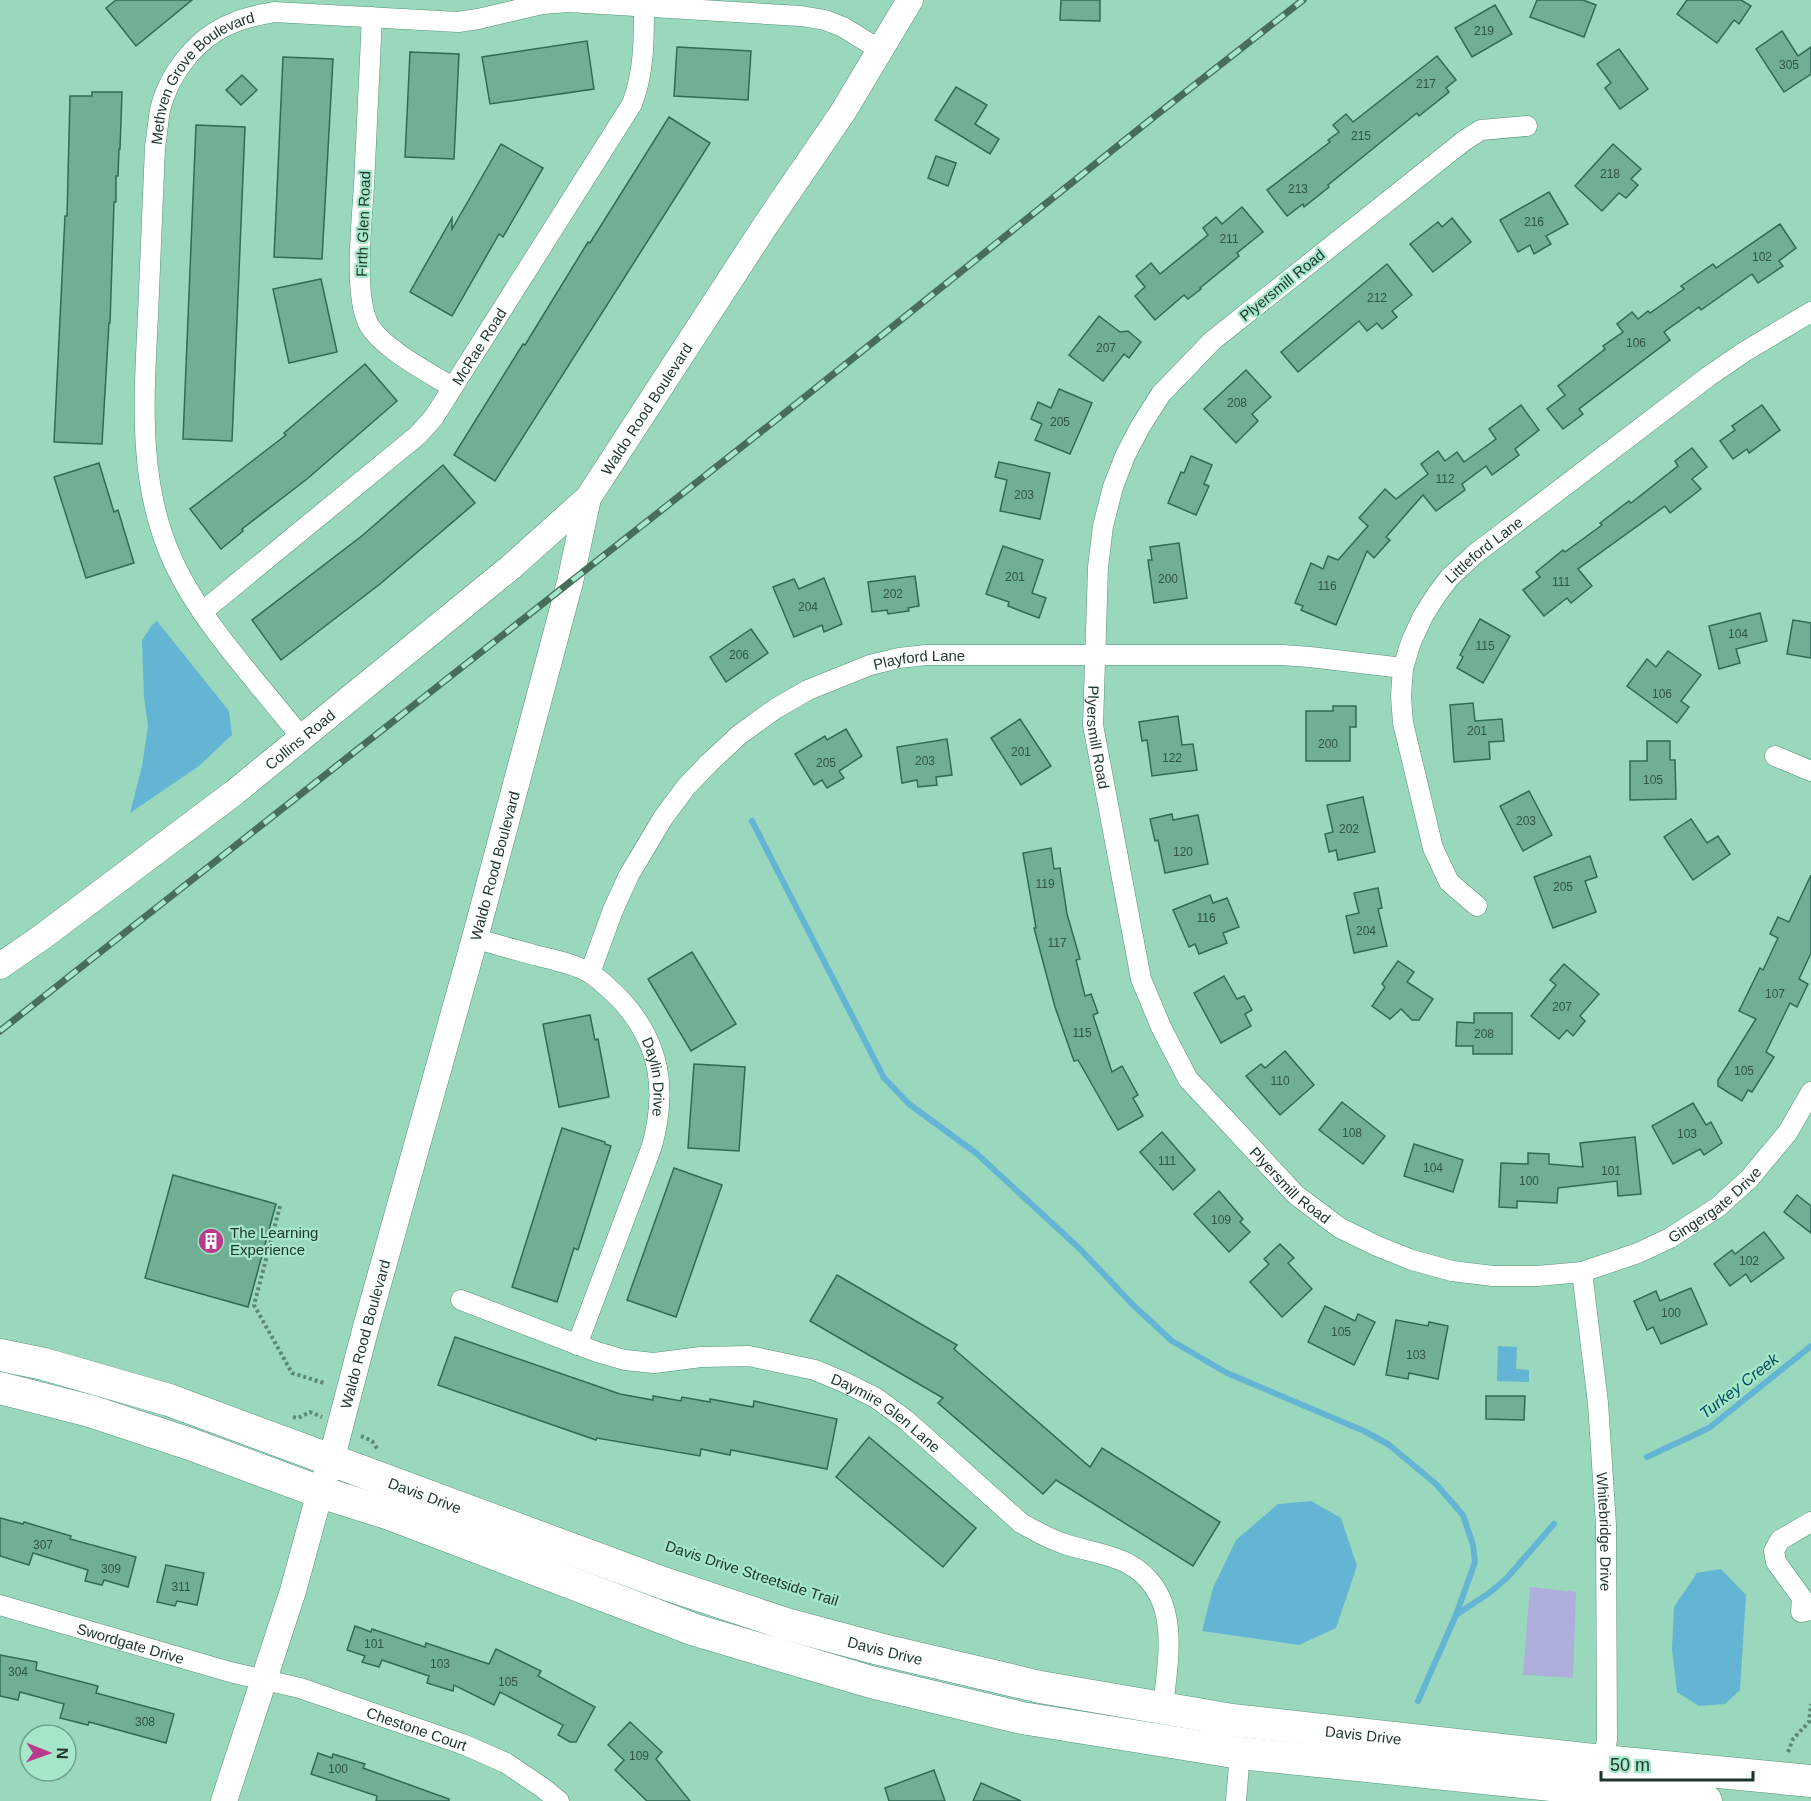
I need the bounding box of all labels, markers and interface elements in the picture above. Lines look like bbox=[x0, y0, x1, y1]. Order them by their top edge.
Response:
street label: Methven Grove Boulevard bbox=[147, 8, 256, 146]
house number: 219 bbox=[1474, 24, 1494, 38]
house number: 305 bbox=[1779, 58, 1799, 72]
house number: 217 bbox=[1416, 77, 1436, 91]
house number: 215 bbox=[1351, 129, 1371, 143]
house number: 218 bbox=[1600, 167, 1620, 181]
street label: Firth Glen Road bbox=[353, 171, 373, 277]
house number: 213 bbox=[1288, 182, 1308, 196]
house number: 216 bbox=[1524, 215, 1544, 229]
house number: 211 bbox=[1219, 232, 1239, 246]
street label: Plyersmill Road bbox=[1236, 246, 1328, 324]
house number: 102 bbox=[1752, 250, 1772, 264]
house number: 212 bbox=[1367, 291, 1387, 305]
street label: McRae Road bbox=[448, 305, 509, 388]
house number: 106 bbox=[1626, 336, 1646, 350]
street label: Waldo Rood Boulevard bbox=[597, 340, 695, 478]
house number: 207 bbox=[1096, 341, 1116, 355]
house number: 208 bbox=[1227, 396, 1247, 410]
house number: 205 bbox=[1050, 415, 1070, 429]
house number: 112 bbox=[1435, 472, 1455, 486]
house number: 203 bbox=[1014, 488, 1034, 502]
street label: Littleford Lane bbox=[1441, 513, 1526, 586]
house number: 201 bbox=[1005, 570, 1025, 584]
house number: 200 bbox=[1158, 572, 1178, 586]
house number: 111 bbox=[1552, 575, 1570, 589]
house number: 116 bbox=[1317, 579, 1337, 593]
house number: 202 bbox=[883, 587, 903, 601]
house number: 204 bbox=[798, 600, 818, 614]
house number: 104 bbox=[1728, 627, 1748, 641]
house number: 115 bbox=[1475, 639, 1495, 653]
street label: Playford Lane bbox=[871, 646, 965, 672]
house number: 206 bbox=[729, 648, 749, 662]
street label: Plyersmill Road bbox=[1084, 685, 1113, 790]
house number: 106 bbox=[1652, 687, 1672, 701]
street label: Collins Road bbox=[261, 706, 338, 773]
house number: 201 bbox=[1467, 724, 1487, 738]
house number: 200 bbox=[1318, 737, 1338, 751]
house number: 201 bbox=[1011, 745, 1031, 759]
house number: 122 bbox=[1162, 751, 1182, 765]
house number: 203 bbox=[915, 754, 935, 768]
house number: 205 bbox=[816, 756, 836, 770]
house number: 105 bbox=[1643, 773, 1663, 787]
street label: Waldo Rood Boulevard bbox=[466, 789, 522, 942]
house number: 203 bbox=[1516, 814, 1536, 828]
house number: 202 bbox=[1339, 822, 1359, 836]
house number: 120 bbox=[1173, 845, 1193, 859]
house number: 119 bbox=[1035, 877, 1055, 891]
house number: 205 bbox=[1553, 880, 1573, 894]
house number: 116 bbox=[1196, 911, 1216, 925]
house number: 204 bbox=[1356, 924, 1376, 938]
house number: 117 bbox=[1047, 936, 1067, 950]
house number: 107 bbox=[1765, 987, 1785, 1001]
house number: 207 bbox=[1552, 1000, 1572, 1014]
house number: 115 bbox=[1072, 1026, 1092, 1040]
house number: 208 bbox=[1474, 1027, 1494, 1041]
street label: Daylin Drive bbox=[639, 1034, 668, 1118]
house number: 105 bbox=[1734, 1064, 1754, 1078]
house number: 110 bbox=[1270, 1074, 1290, 1088]
house number: 108 bbox=[1342, 1126, 1362, 1140]
house number: 103 bbox=[1677, 1127, 1697, 1141]
street label: Plyersmill Road bbox=[1247, 1143, 1334, 1227]
house number: 111 bbox=[1158, 1154, 1176, 1168]
house number: 104 bbox=[1423, 1161, 1443, 1175]
street label: Gingergate Drive bbox=[1665, 1163, 1764, 1246]
house number: 101 bbox=[1601, 1164, 1621, 1178]
house number: 100 bbox=[1519, 1174, 1539, 1188]
house number: 109 bbox=[1211, 1213, 1231, 1227]
place label: The Learning Experience bbox=[230, 1224, 318, 1258]
building icon: The Learning Experience bbox=[196, 1226, 226, 1256]
house number: 102 bbox=[1739, 1254, 1759, 1268]
street label: Waldo Rood Boulevard bbox=[337, 1257, 393, 1410]
house number: 100 bbox=[1661, 1306, 1681, 1320]
house number: 105 bbox=[1331, 1325, 1351, 1339]
house number: 103 bbox=[1406, 1348, 1426, 1362]
water label: Turkey Creek bbox=[1696, 1349, 1782, 1422]
street label: Daymire Glen Lane bbox=[829, 1369, 944, 1455]
street label: Whitebridge Drive bbox=[1594, 1472, 1615, 1591]
street label: Davis Drive bbox=[386, 1474, 464, 1516]
street label: Davis Drive Streetside Trail bbox=[663, 1537, 841, 1609]
house number: 307 bbox=[33, 1538, 53, 1552]
house number: 309 bbox=[101, 1562, 121, 1576]
house number: 311 bbox=[171, 1580, 191, 1594]
street label: Swordgate Drive bbox=[75, 1619, 186, 1667]
street label: Davis Drive bbox=[846, 1632, 924, 1668]
house number: 101 bbox=[364, 1637, 384, 1651]
house number: 103 bbox=[430, 1657, 450, 1671]
house number: 304 bbox=[8, 1665, 28, 1679]
house number: 105 bbox=[498, 1675, 518, 1689]
street label: Chestone Court bbox=[364, 1703, 470, 1754]
house number: 308 bbox=[135, 1715, 155, 1729]
street label: Davis Drive bbox=[1324, 1722, 1402, 1747]
north arrow bbox=[18, 1723, 78, 1783]
scale bar bbox=[1601, 1744, 1752, 1782]
text: N bbox=[54, 1747, 71, 1759]
house number: 109 bbox=[629, 1749, 649, 1763]
text: 50 m bbox=[1610, 1755, 1650, 1775]
house number: 100 bbox=[328, 1762, 348, 1776]

